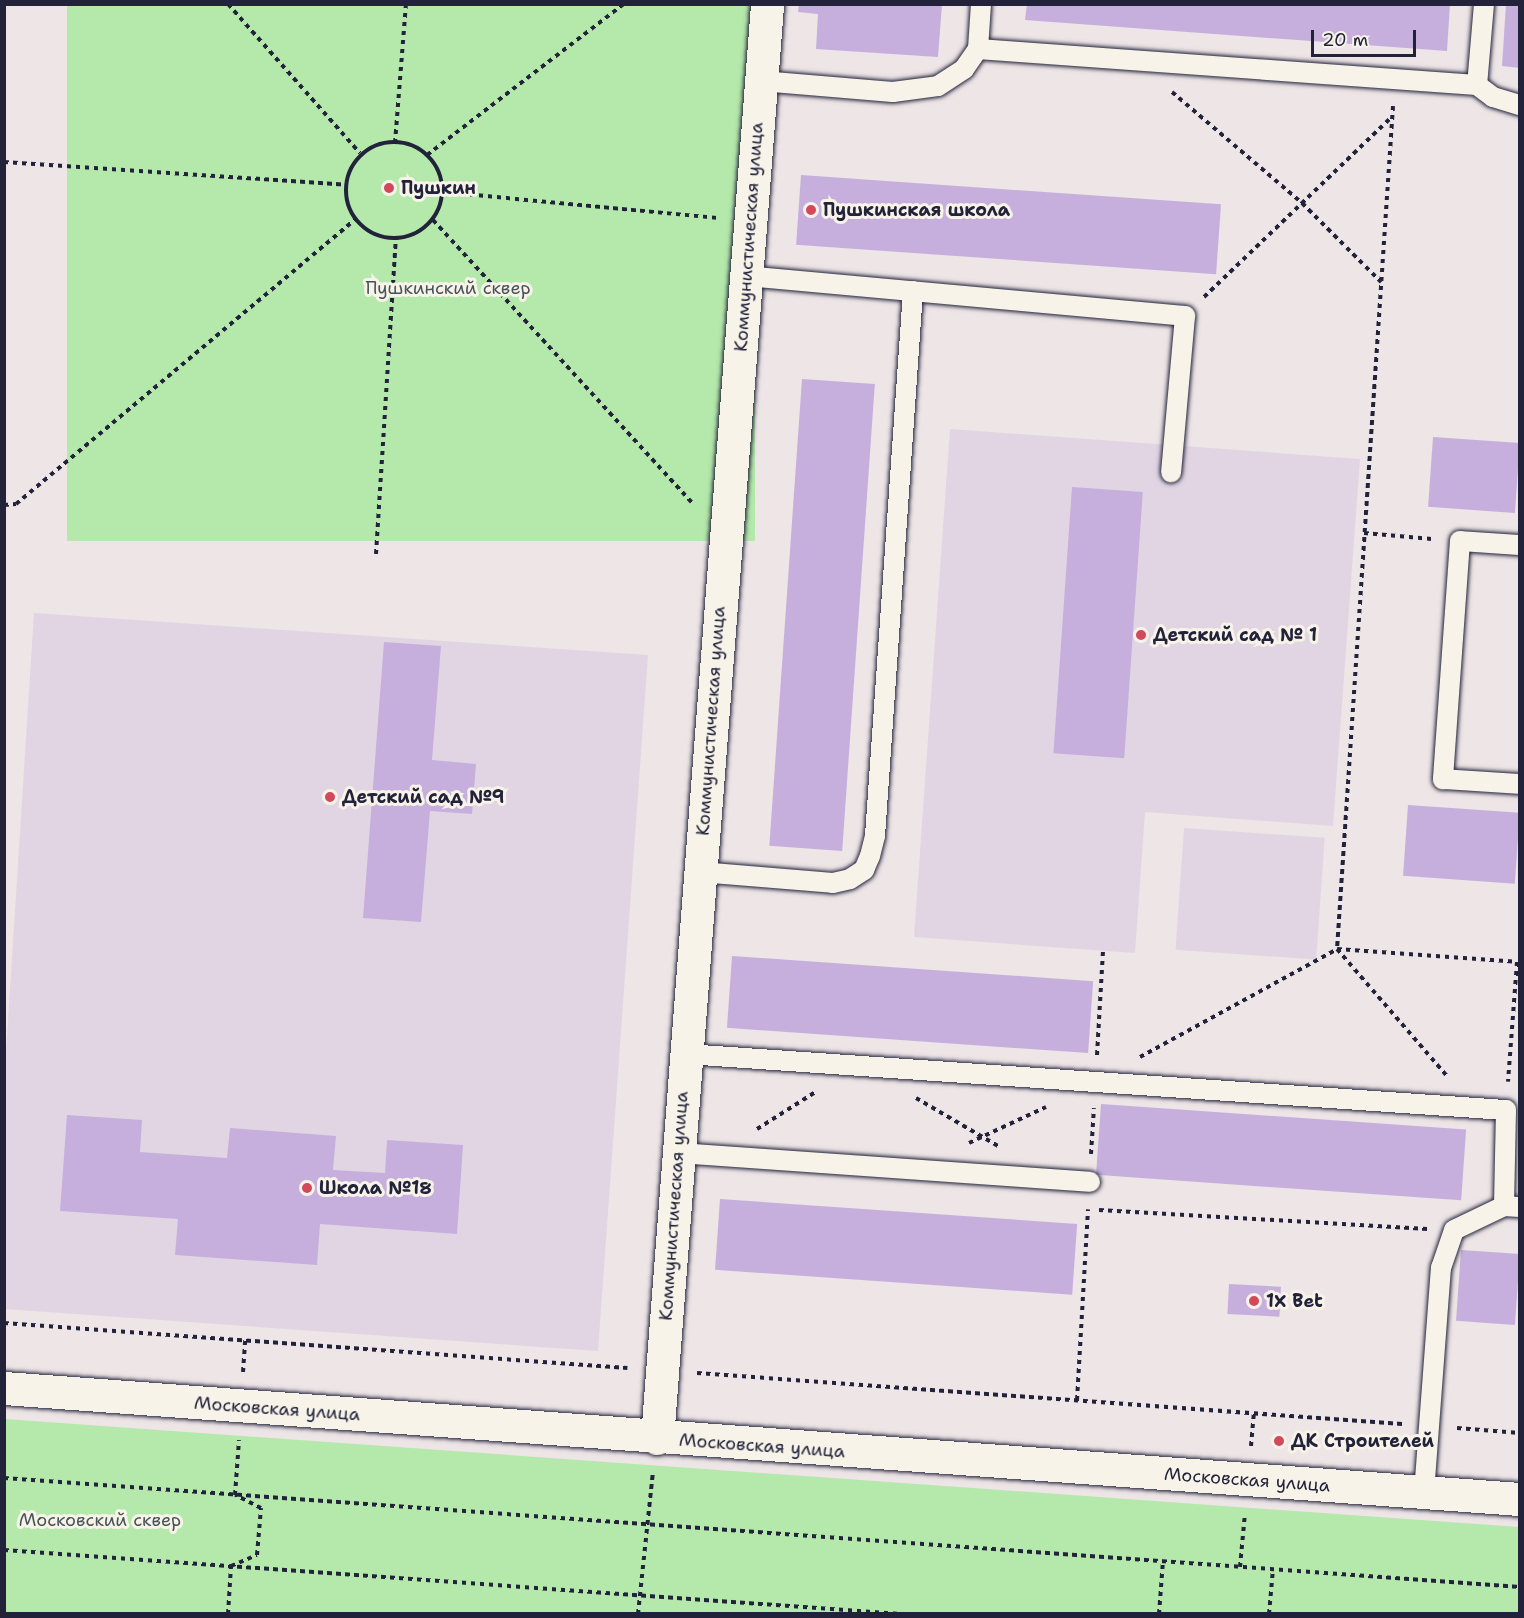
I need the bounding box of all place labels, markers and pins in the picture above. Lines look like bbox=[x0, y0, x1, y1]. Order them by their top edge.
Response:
place label: Пушкин bbox=[401, 177, 476, 199]
marker: Пушкин bbox=[382, 181, 396, 195]
place label: Пушкинская школа bbox=[823, 199, 1010, 221]
marker: Пушкинская школа bbox=[804, 203, 818, 217]
place label: Детский сад № 1 bbox=[1153, 624, 1317, 646]
marker: Детский сад № 1 bbox=[1134, 628, 1148, 642]
place label: Детский сад №9 bbox=[342, 786, 504, 808]
marker: Детский сад №9 bbox=[323, 790, 337, 804]
place label: Школа №18 bbox=[319, 1177, 432, 1199]
marker: Школа №18 bbox=[300, 1181, 314, 1195]
place label: 1X Bet bbox=[1266, 1290, 1323, 1312]
marker: 1X Bet bbox=[1247, 1294, 1261, 1308]
place label: ДК Строителей bbox=[1291, 1430, 1434, 1452]
marker: ДК Строителей bbox=[1272, 1434, 1286, 1448]

